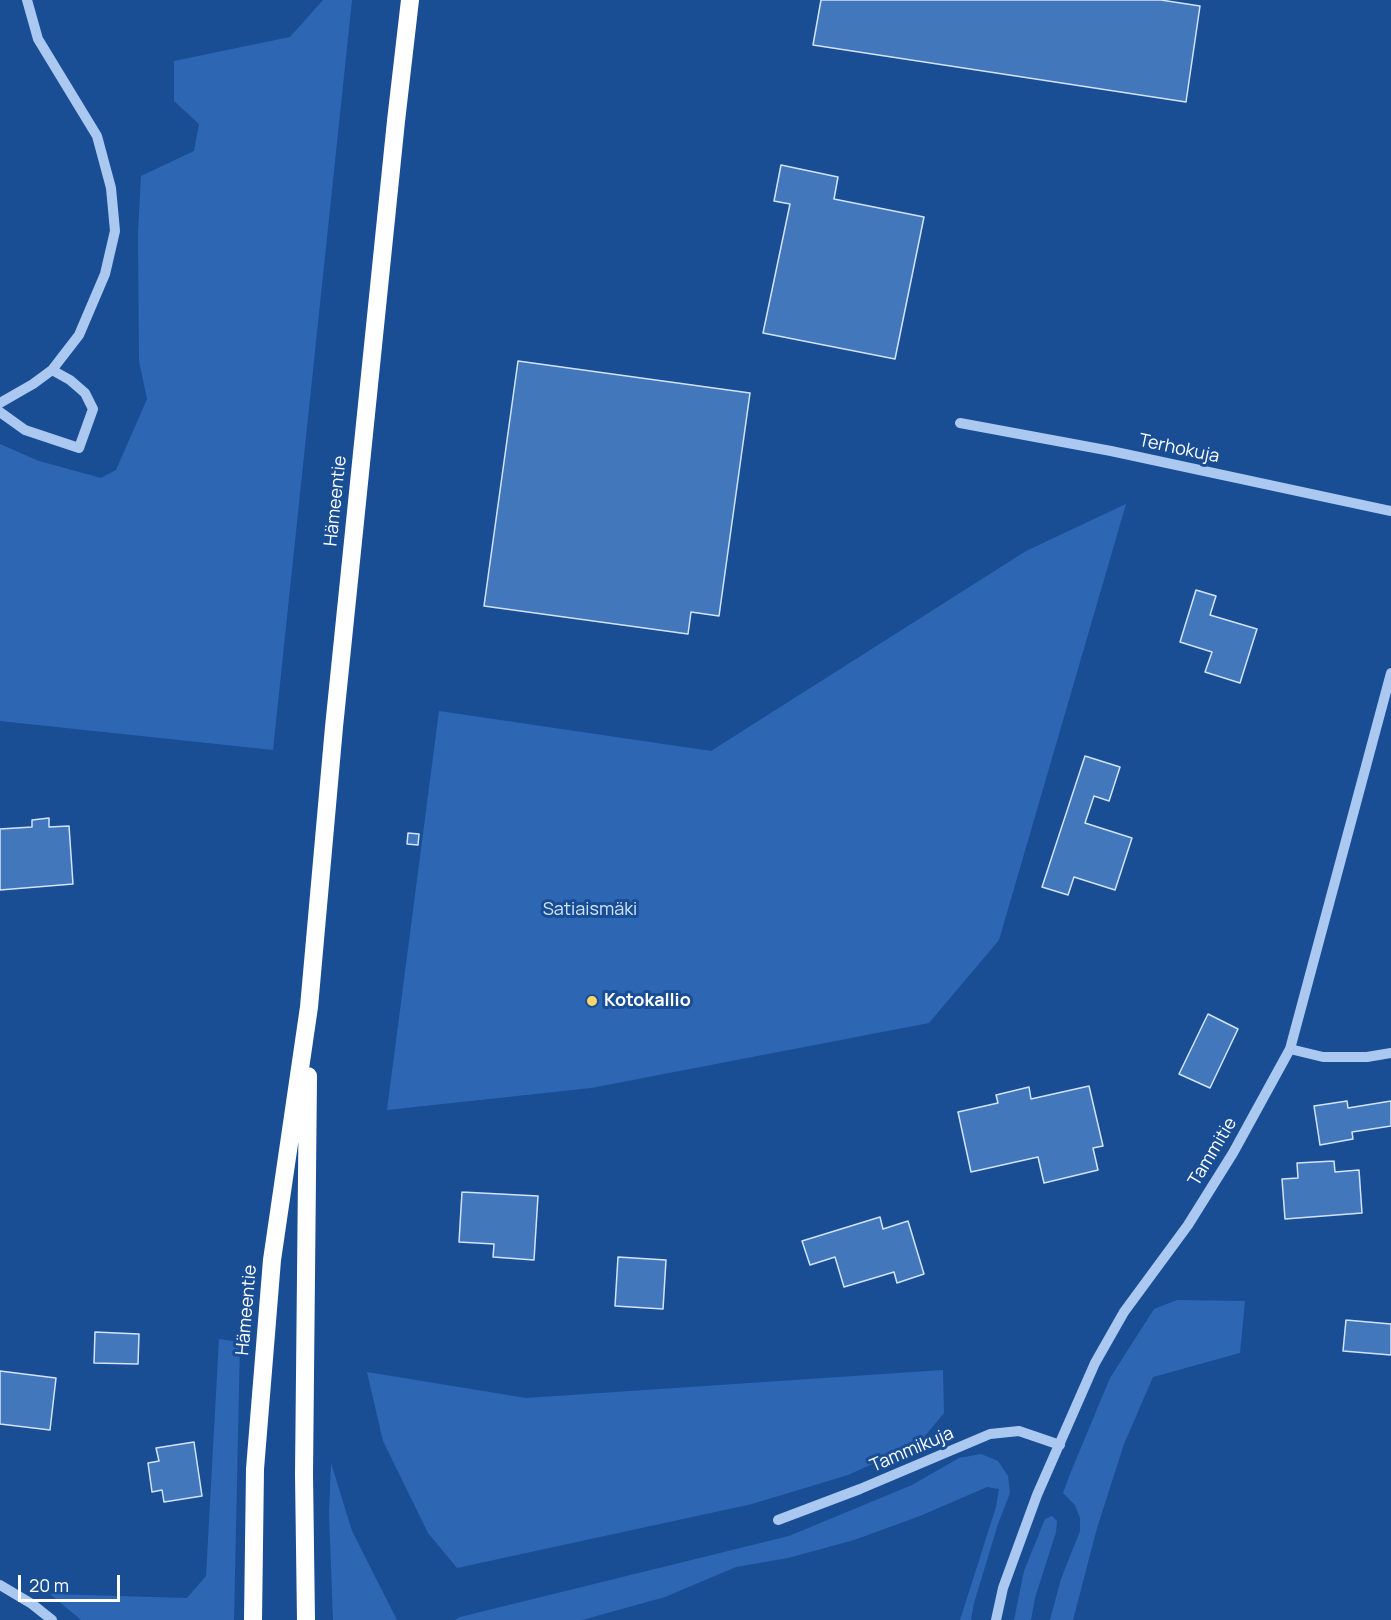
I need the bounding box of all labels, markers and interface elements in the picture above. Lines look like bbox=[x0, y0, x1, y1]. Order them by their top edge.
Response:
street label: Terhokuja bbox=[1137, 430, 1221, 468]
street label: Hämeentie bbox=[321, 455, 351, 547]
park label: Satiaismäki bbox=[543, 899, 637, 921]
place label: Kotokallio bbox=[604, 990, 691, 1012]
marker: Kotokallio bbox=[585, 994, 599, 1008]
street label: Tammitie bbox=[1184, 1114, 1242, 1190]
street label: Hämeentie bbox=[232, 1264, 262, 1356]
street label: Tammikuja bbox=[867, 1423, 957, 1477]
scale bar bbox=[21, 1563, 123, 1601]
text: 20 m bbox=[29, 1573, 69, 1597]

